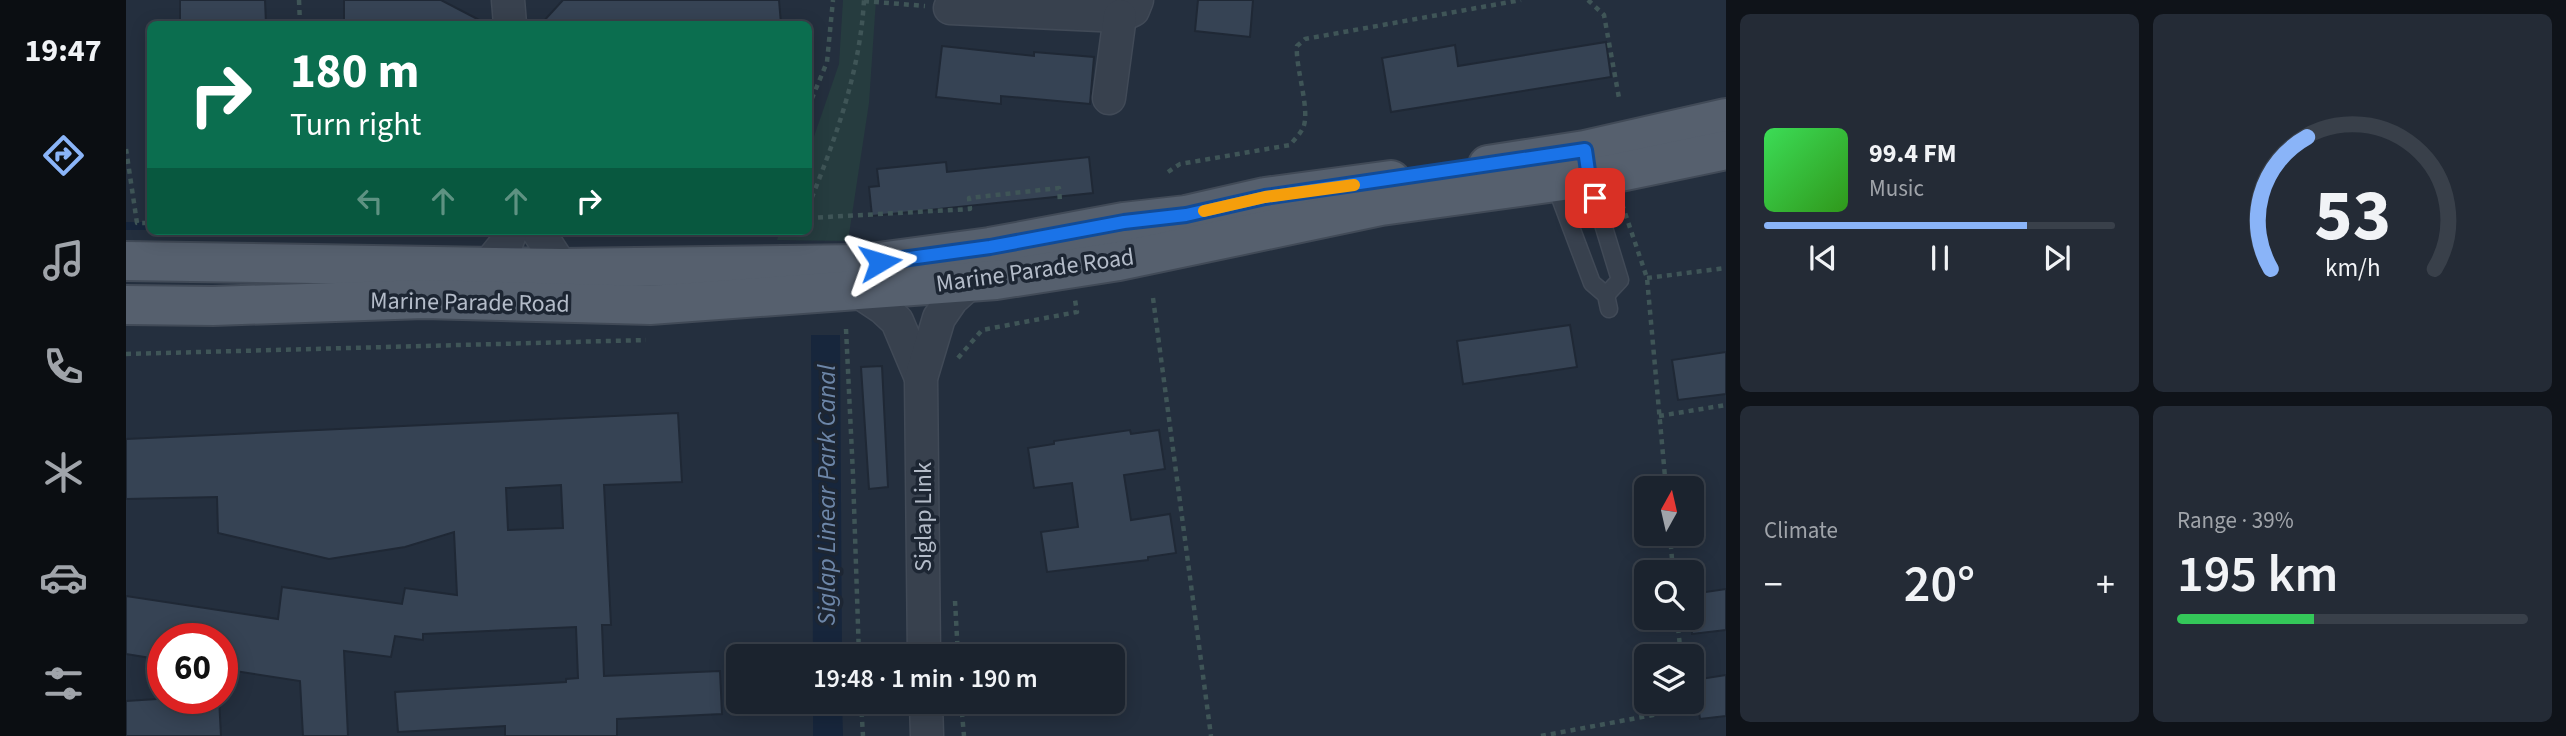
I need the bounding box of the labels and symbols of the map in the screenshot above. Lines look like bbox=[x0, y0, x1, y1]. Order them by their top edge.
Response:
pin bbox=[1565, 168, 1625, 228]
position arrow bbox=[843, 225, 917, 299]
street label: Marine Parade Road bbox=[934, 239, 1136, 302]
street label: Marine Parade Road bbox=[370, 283, 570, 322]
water label: Siglap Linear Park Canal bbox=[808, 364, 845, 626]
street label: Siglap Link bbox=[906, 462, 941, 572]
north arrow bbox=[1634, 476, 1704, 546]
speed limit sign: 60 bbox=[147, 623, 238, 714]

